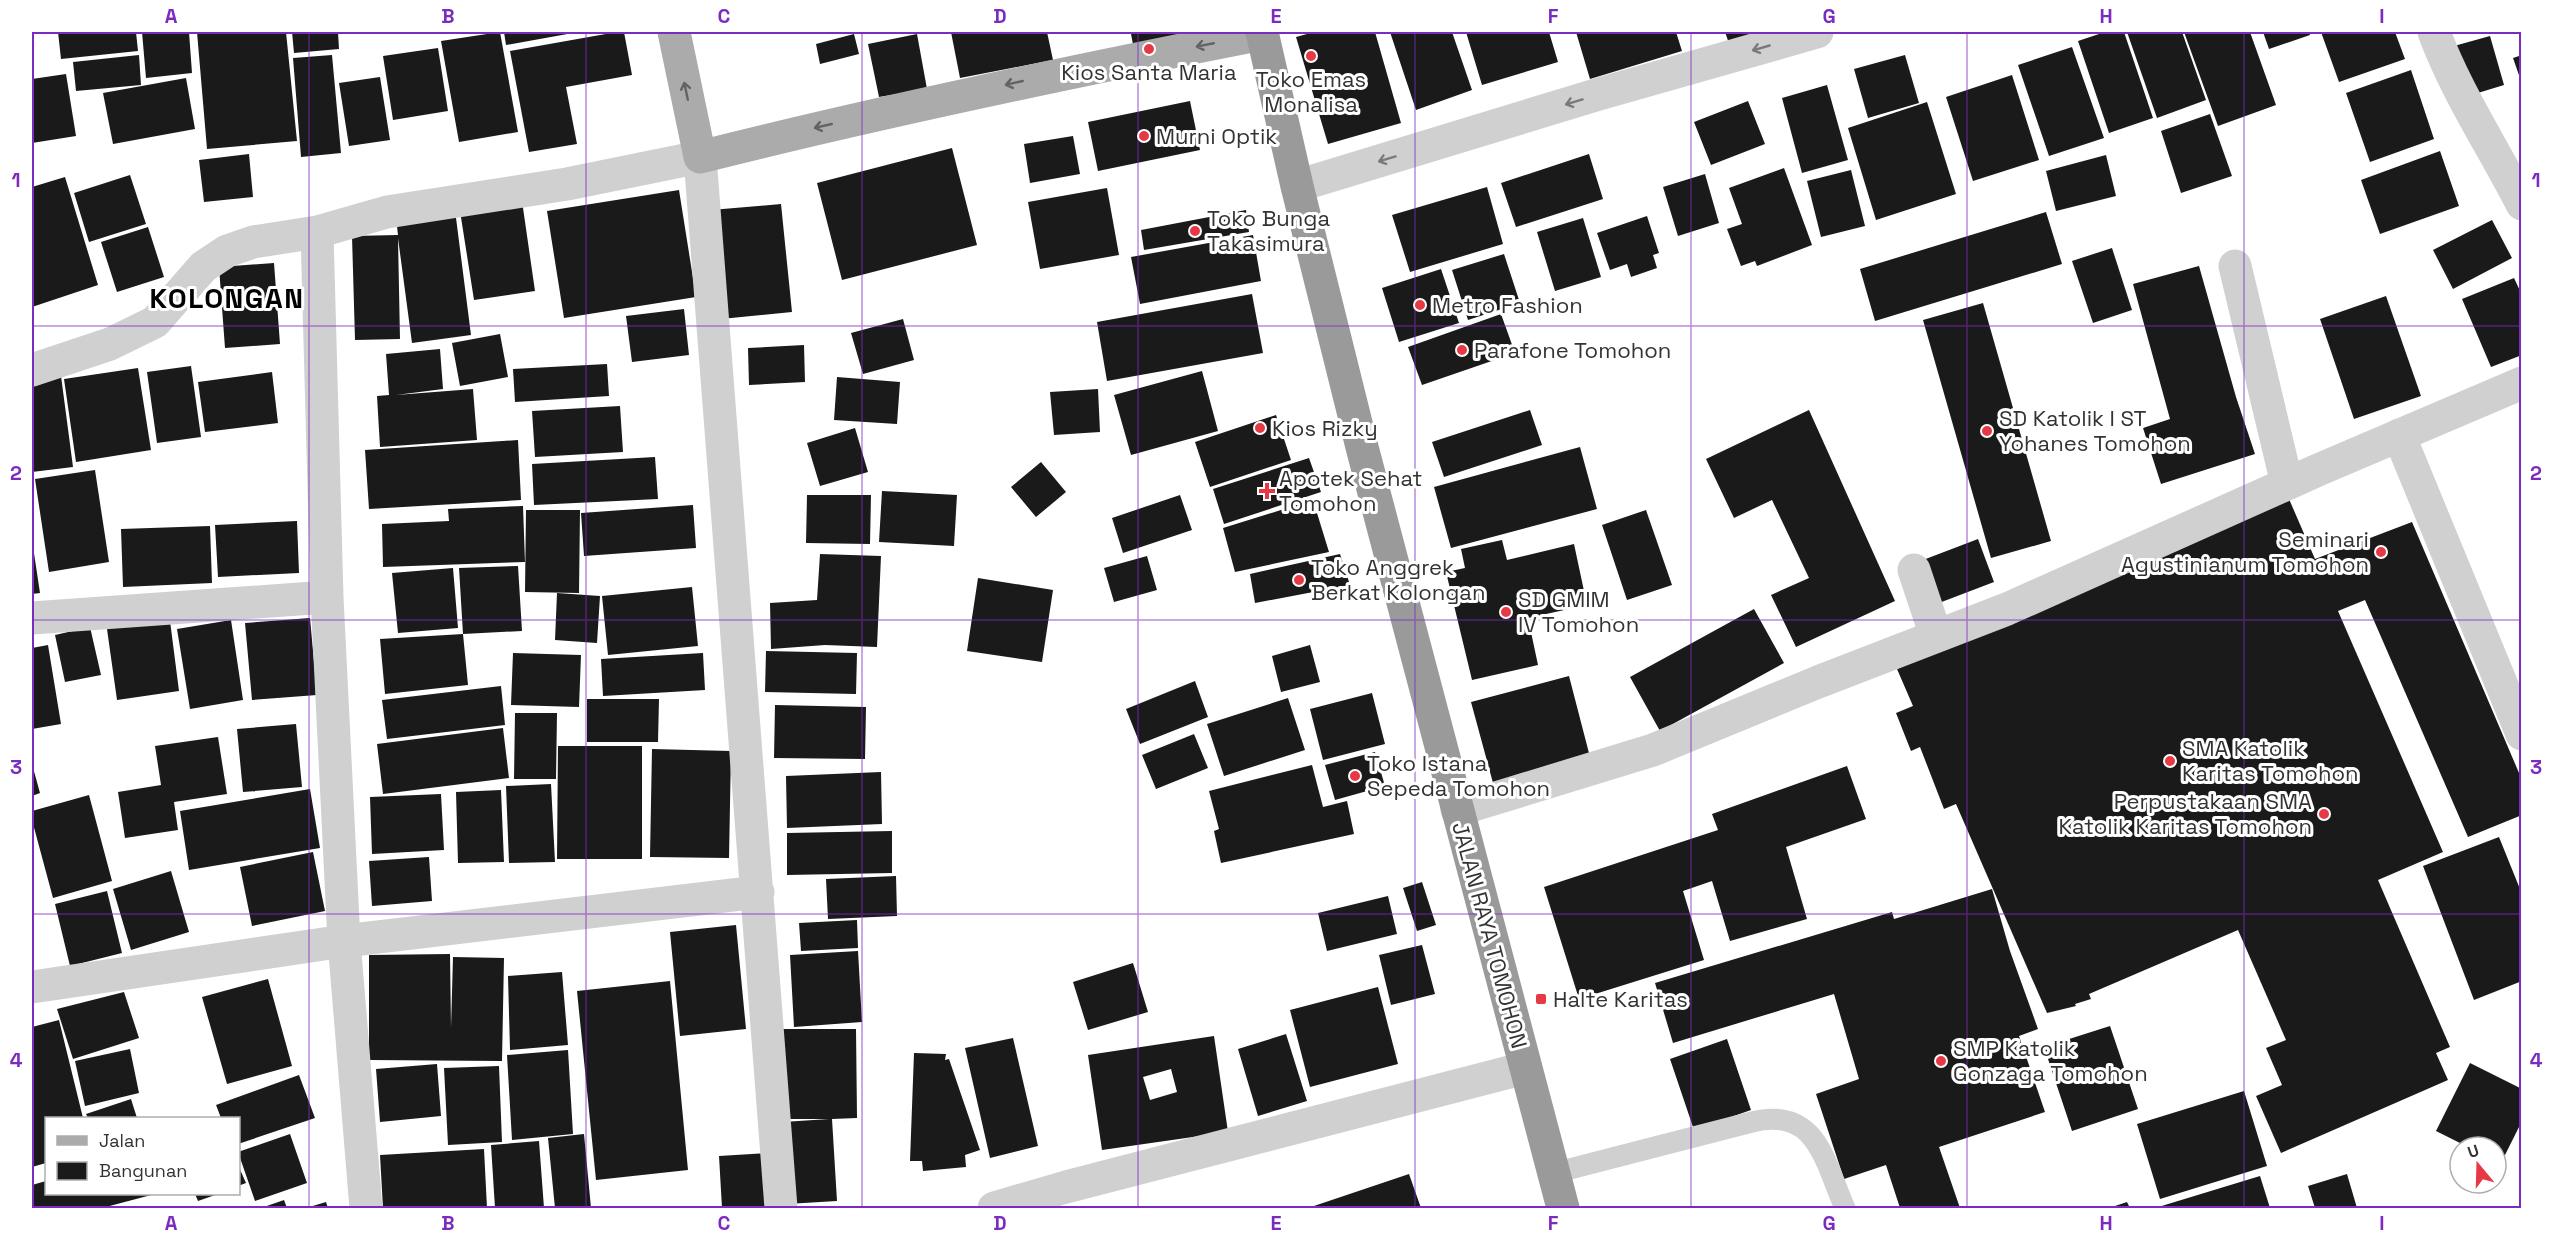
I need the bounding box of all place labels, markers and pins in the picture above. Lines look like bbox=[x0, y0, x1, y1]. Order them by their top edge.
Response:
marker: Kios Santa Maria bbox=[1142, 42, 1156, 56]
marker: Toko Emas Monalisa bbox=[1304, 49, 1318, 63]
place label: Kios Santa Maria bbox=[1061, 58, 1237, 86]
place label: Toko Emas Monalisa bbox=[1256, 65, 1366, 118]
place label: Murni Optik bbox=[1156, 122, 1277, 150]
marker: Murni Optik bbox=[1137, 129, 1151, 143]
place label: Toko Bunga Takasimura bbox=[1207, 204, 1330, 257]
marker: Toko Bunga Takasimura bbox=[1188, 224, 1202, 238]
place label: Metro Fashion bbox=[1432, 291, 1583, 319]
marker: Metro Fashion bbox=[1413, 298, 1427, 312]
place label: Parafone Tomohon bbox=[1474, 336, 1671, 364]
marker: Parafone Tomohon bbox=[1455, 343, 1469, 357]
place label: SD Katolik I ST Yohanes Tomohon bbox=[1999, 404, 2191, 457]
place label: Kios Rizky bbox=[1272, 414, 1378, 442]
marker: Kios Rizky bbox=[1253, 421, 1267, 435]
marker: SD Katolik I ST Yohanes Tomohon bbox=[1980, 424, 1994, 438]
place label: Apotek Sehat Tomohon bbox=[1279, 464, 1423, 517]
marker: Apotek Sehat Tomohon bbox=[1260, 484, 1274, 498]
place label: Seminari Agustinianum Tomohon bbox=[2121, 525, 2369, 578]
marker: Seminari Agustinianum Tomohon bbox=[2374, 545, 2388, 559]
place label: Toko Anggrek Berkat Kolongan bbox=[1311, 553, 1485, 606]
marker: Toko Anggrek Berkat Kolongan bbox=[1292, 573, 1306, 587]
place label: SD GMIM IV Tomohon bbox=[1518, 585, 1639, 638]
marker: SD GMIM IV Tomohon bbox=[1499, 605, 1513, 619]
place label: SMA Katolik Karitas Tomohon bbox=[2182, 734, 2358, 787]
place label: Toko Istana Sepeda Tomohon bbox=[1367, 749, 1550, 802]
marker: SMA Katolik Karitas Tomohon bbox=[2163, 754, 2177, 768]
marker: Toko Istana Sepeda Tomohon bbox=[1348, 769, 1362, 783]
place label: Perpustakaan SMA Katolik Karitas Tomohon bbox=[2059, 787, 2312, 840]
marker: Perpustakaan SMA Katolik Karitas Tomohon bbox=[2317, 807, 2331, 821]
place label: Halte Karitas bbox=[1553, 985, 1688, 1013]
marker: Halte Karitas bbox=[1534, 992, 1548, 1006]
place label: SMP Katolik Gonzaga Tomohon bbox=[1953, 1034, 2148, 1087]
marker: SMP Katolik Gonzaga Tomohon bbox=[1934, 1054, 1948, 1068]

